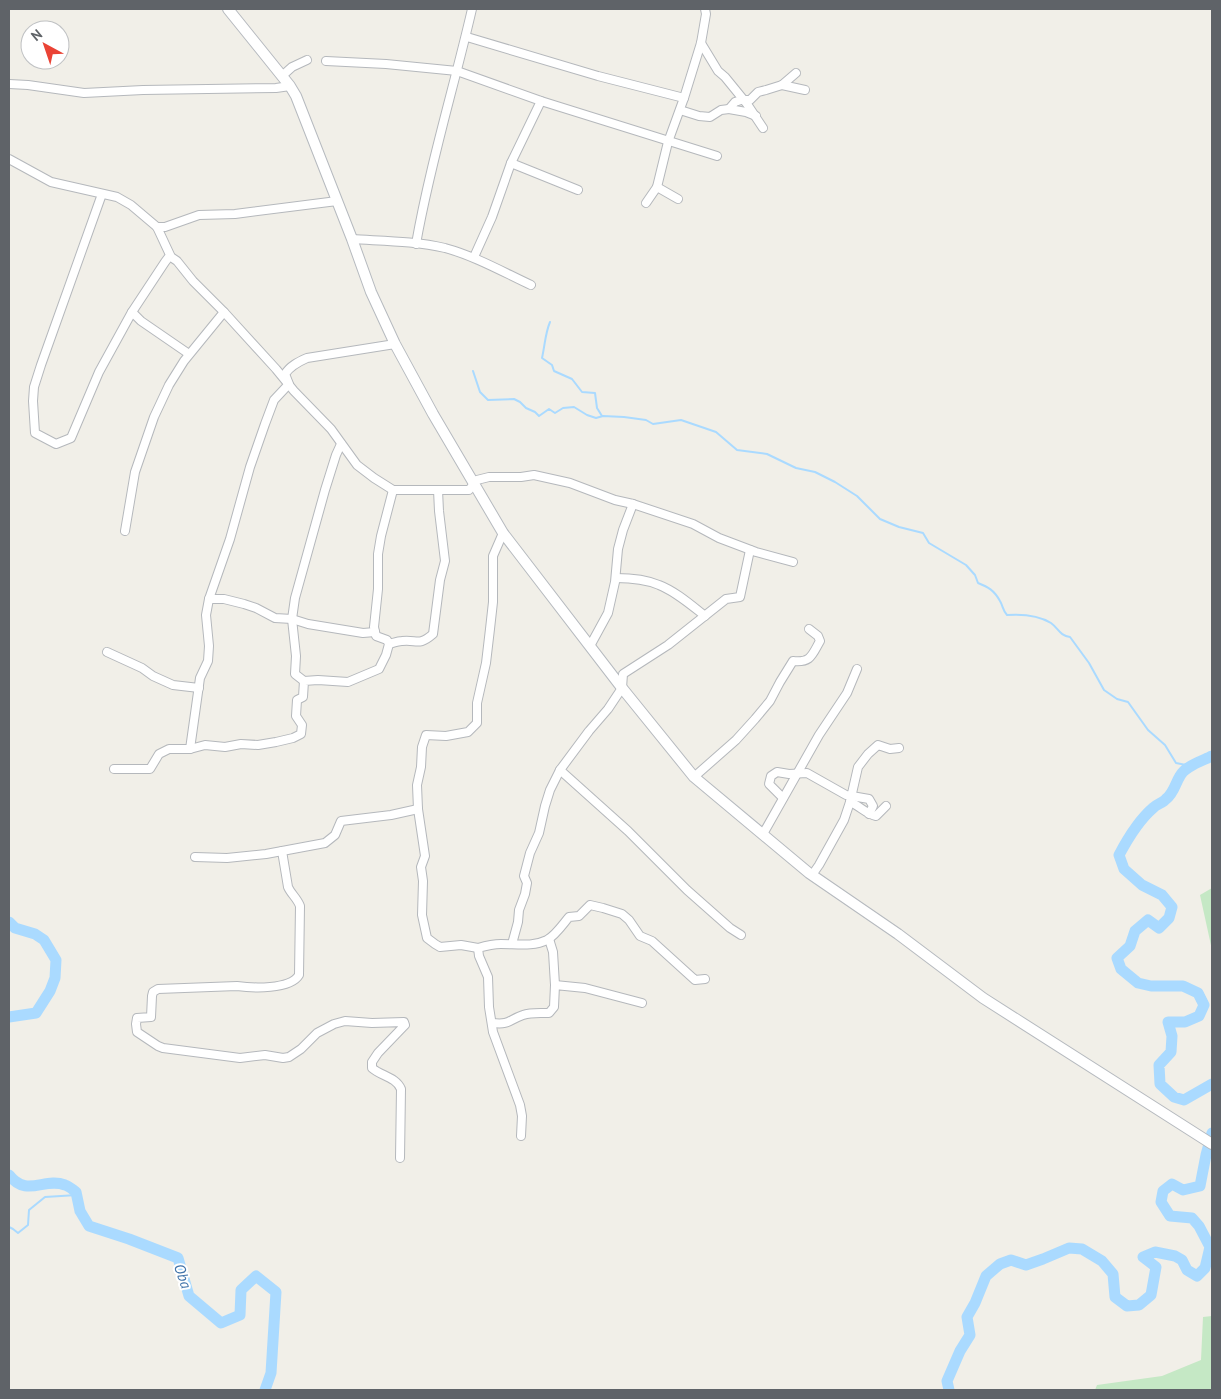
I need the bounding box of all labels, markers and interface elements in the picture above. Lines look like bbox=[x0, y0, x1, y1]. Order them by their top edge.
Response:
north arrow bbox=[20, 20, 70, 70]
text: N bbox=[27, 25, 46, 45]
water label: Oba bbox=[170, 1261, 196, 1292]

